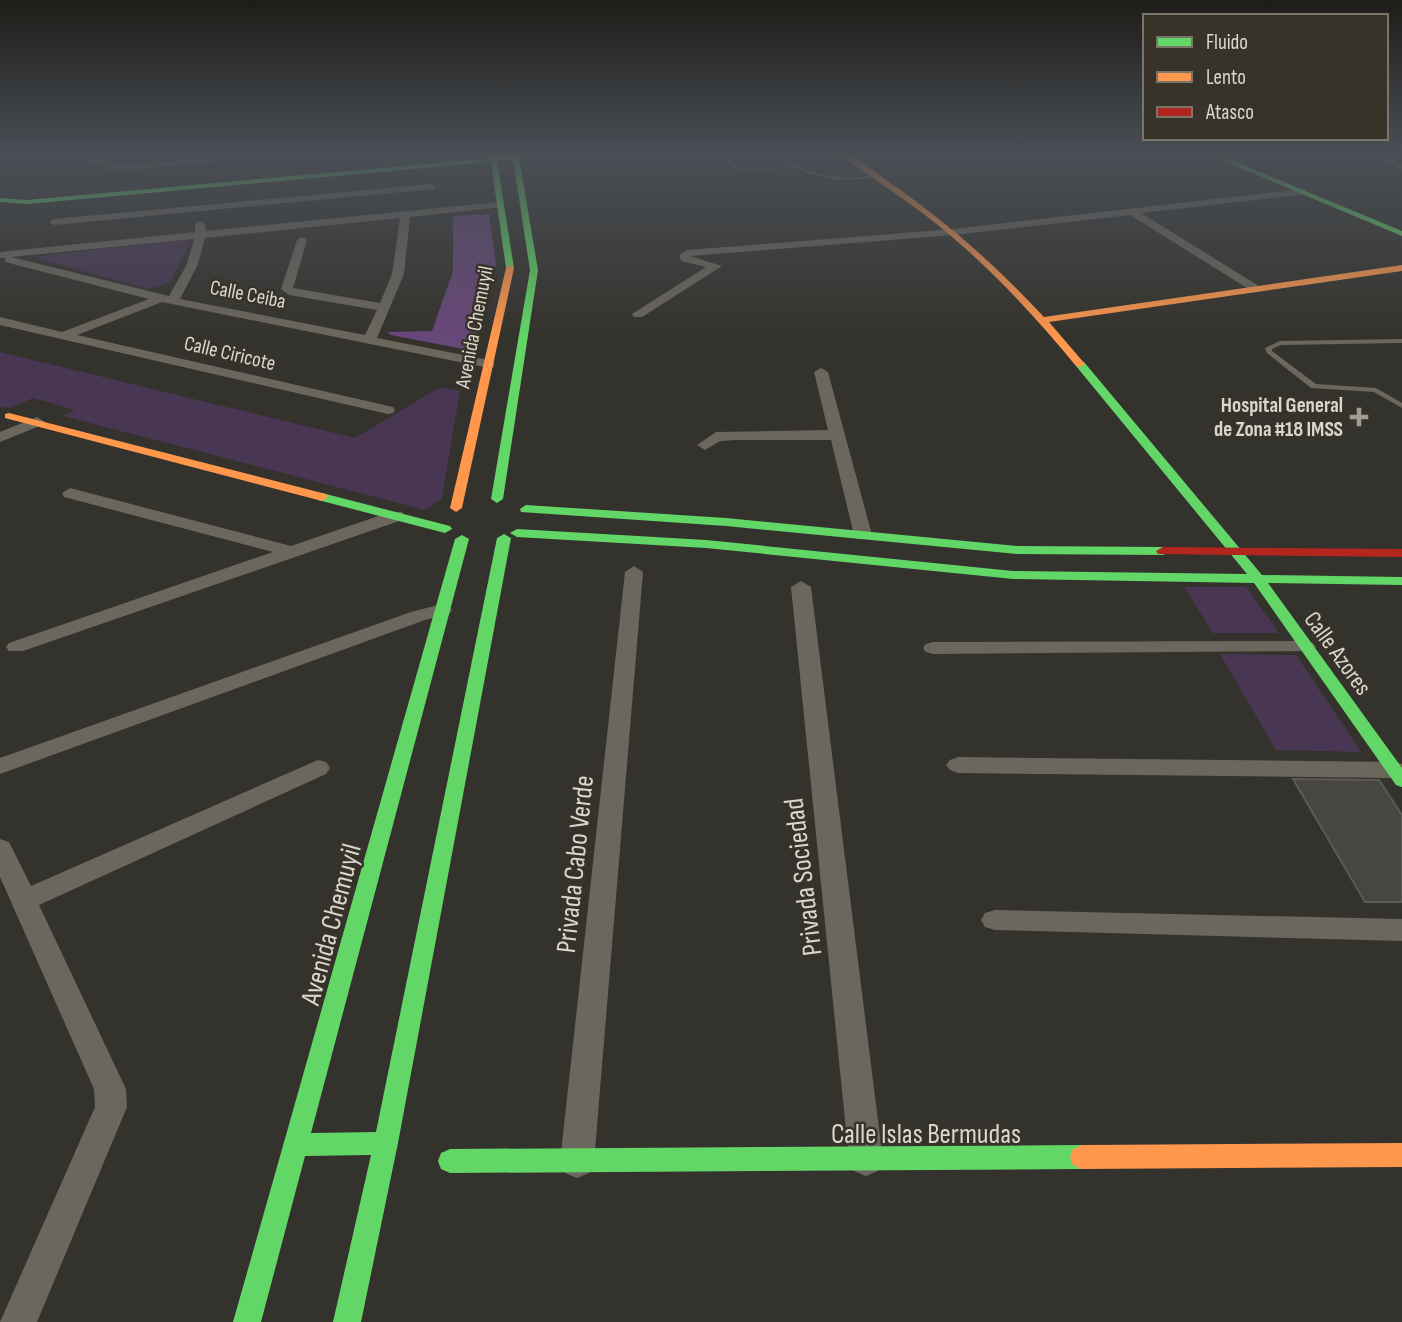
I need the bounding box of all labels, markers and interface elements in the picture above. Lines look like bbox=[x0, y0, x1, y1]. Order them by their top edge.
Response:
legend bbox=[1143, 14, 1388, 140]
text: Fluido bbox=[1206, 30, 1248, 55]
text: Lento bbox=[1206, 65, 1246, 90]
text: Atasco bbox=[1205, 100, 1254, 125]
street label: Avenida Chemuyil bbox=[450, 264, 499, 391]
street label: Calle Ceiba bbox=[208, 275, 288, 314]
street label: Calle Ciricote bbox=[182, 331, 278, 376]
place label: Hospital General de Zona #18 IMSS bbox=[1214, 393, 1343, 442]
marker: Hospital General de Zona #18 IMSS bbox=[1349, 407, 1369, 427]
street label: Calle Azores bbox=[1298, 606, 1378, 701]
street label: Privada Cabo Verde bbox=[550, 774, 601, 955]
street label: Privada Sociedad bbox=[777, 796, 830, 958]
street label: Avenida Chemuyil bbox=[294, 840, 369, 1009]
street label: Calle Islas Bermudas bbox=[831, 1118, 1021, 1151]

